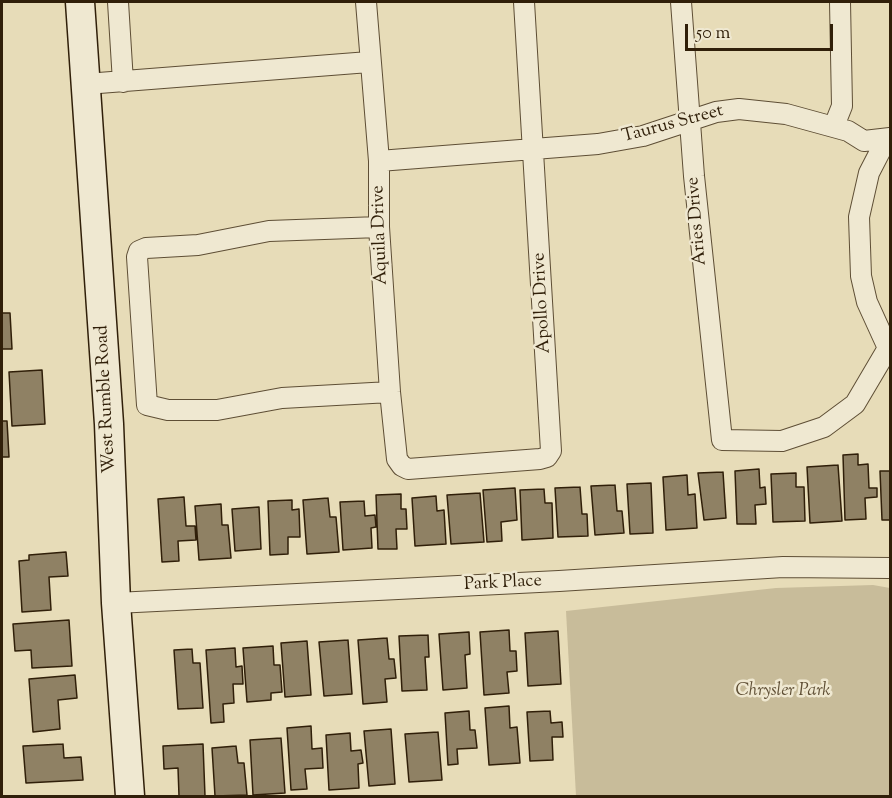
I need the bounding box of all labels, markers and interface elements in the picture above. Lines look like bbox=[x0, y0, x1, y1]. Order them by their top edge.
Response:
scale bar bbox=[688, 12, 836, 50]
text: 50 m bbox=[696, 21, 730, 47]
street label: Taurus Street bbox=[620, 101, 726, 149]
street label: Aries Drive bbox=[683, 176, 713, 266]
street label: Aquila Drive bbox=[368, 185, 394, 285]
street label: Apollo Drive bbox=[530, 252, 556, 354]
street label: West Rumble Road bbox=[92, 324, 122, 474]
street label: Park Place bbox=[463, 571, 543, 597]
park label: Chrysler Park bbox=[736, 681, 830, 703]

